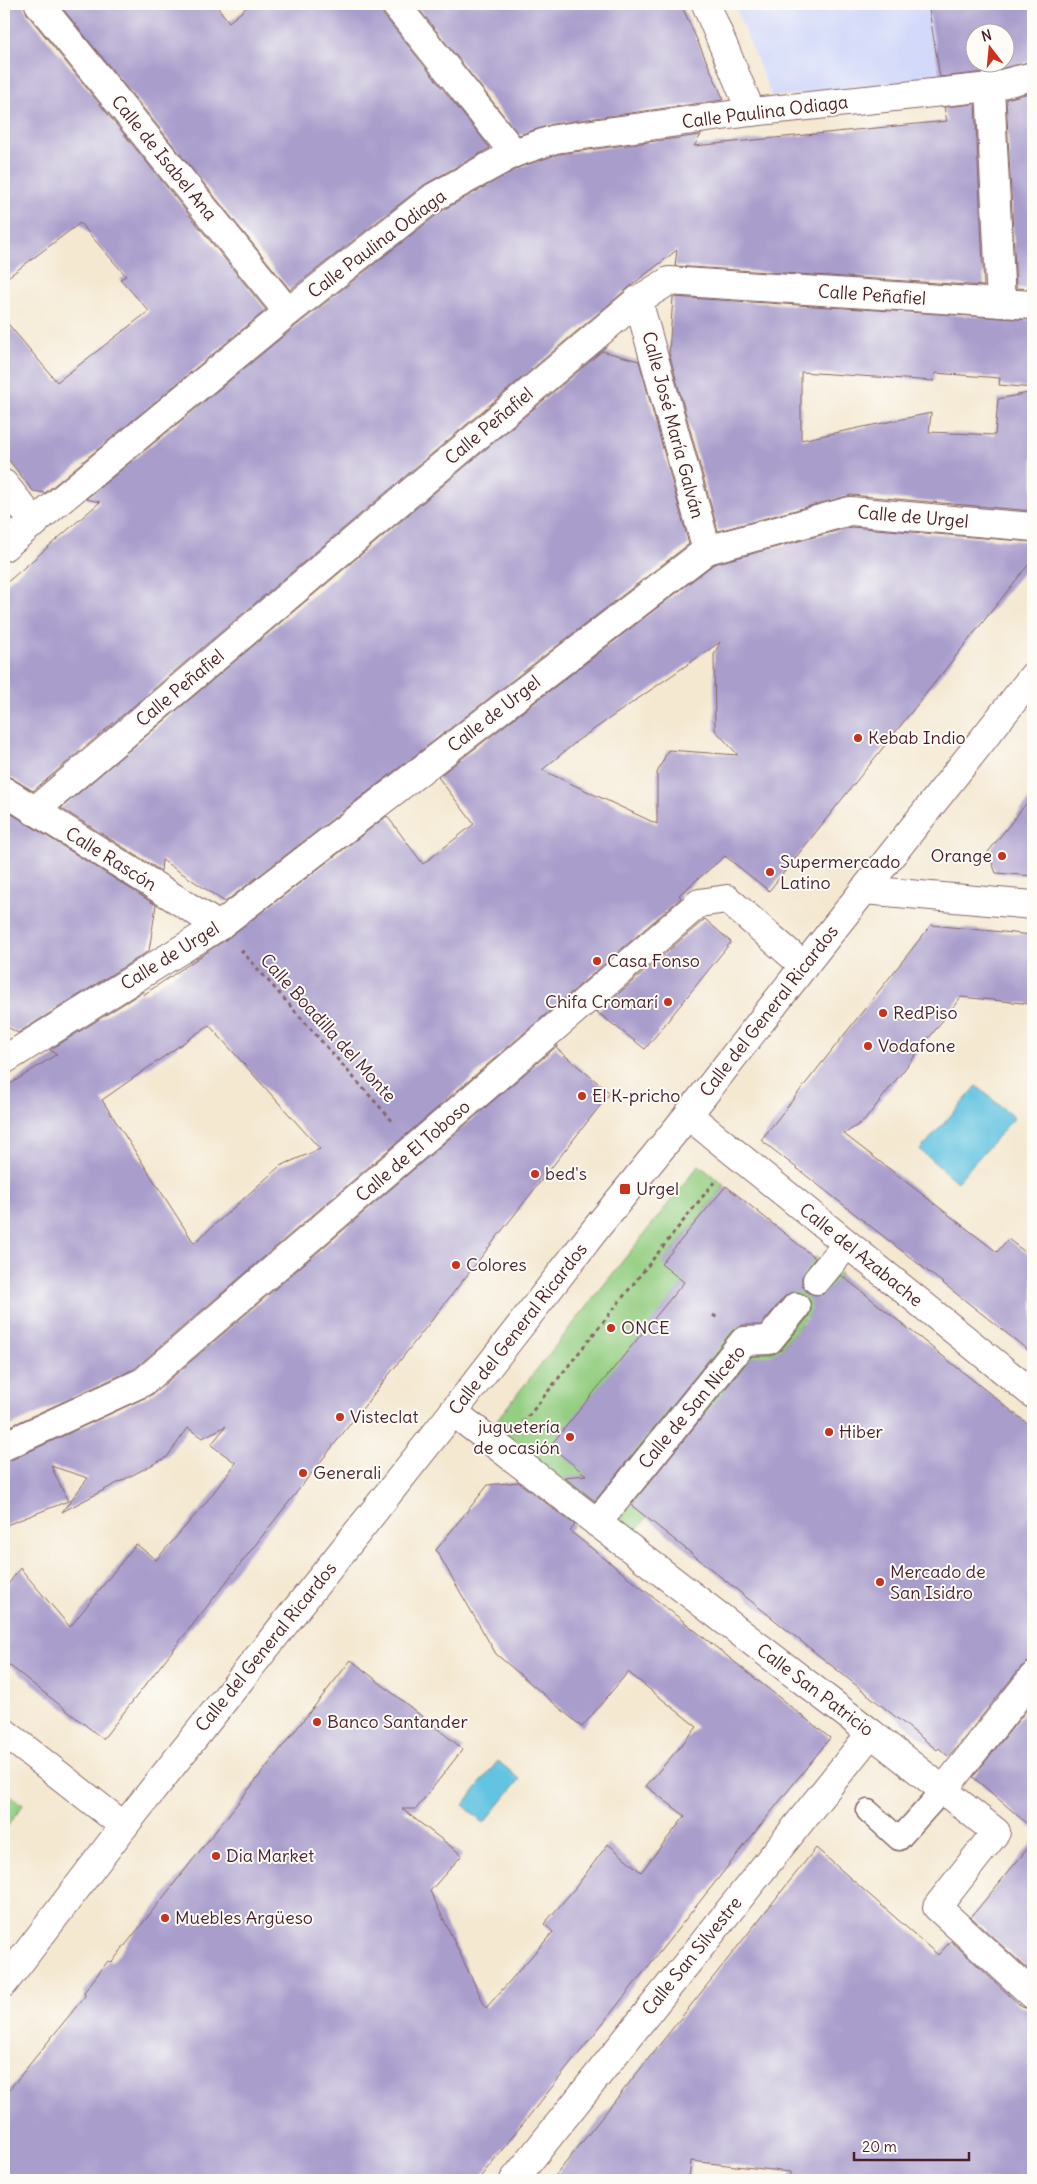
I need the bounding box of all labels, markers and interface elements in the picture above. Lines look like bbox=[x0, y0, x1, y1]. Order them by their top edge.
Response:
north arrow bbox=[964, 22, 1014, 72]
text: N bbox=[979, 26, 994, 45]
street label: Calle de Isabel Ana bbox=[107, 90, 222, 225]
street label: Calle Paulina Odiaga bbox=[681, 90, 849, 133]
street label: Calle Paulina Odiaga bbox=[303, 184, 450, 303]
street label: Calle Peñafiel bbox=[817, 279, 927, 310]
street label: Calle José María Galván bbox=[637, 329, 710, 521]
street label: Calle Peñafiel bbox=[440, 382, 538, 469]
street label: Calle de Urgel bbox=[856, 500, 970, 533]
street label: Calle Peñafiel bbox=[131, 644, 229, 731]
street label: Calle de Urgel bbox=[443, 670, 545, 757]
place label: Kebab Indio bbox=[868, 726, 966, 749]
marker: Kebab Indio bbox=[852, 732, 864, 744]
street label: Calle Rascón bbox=[61, 821, 161, 896]
place label: Orange bbox=[930, 844, 992, 867]
place label: Supermercado Latino bbox=[780, 850, 900, 894]
marker: Orange bbox=[996, 850, 1008, 862]
marker: Supermercado Latino bbox=[764, 866, 776, 878]
street label: Calle de Urgel bbox=[116, 916, 223, 995]
street label: Calle del General Ricardos bbox=[694, 920, 843, 1101]
street label: Calle Boadilla del Monte bbox=[255, 949, 401, 1107]
place label: Casa Fonso bbox=[607, 949, 700, 972]
marker: Casa Fonso bbox=[591, 955, 603, 967]
place label: Chifa Cromarí bbox=[545, 990, 658, 1013]
marker: Chifa Cromarí bbox=[662, 996, 674, 1008]
place label: RedPiso bbox=[893, 1001, 958, 1024]
marker: RedPiso bbox=[877, 1007, 889, 1019]
place label: Vodafone bbox=[878, 1034, 955, 1057]
marker: Vodafone bbox=[862, 1040, 874, 1052]
place label: El K-pricho bbox=[592, 1084, 680, 1107]
marker: El K-pricho bbox=[576, 1090, 588, 1102]
street label: Calle de El Toboso bbox=[351, 1095, 475, 1207]
place label: bed's bbox=[545, 1162, 587, 1185]
marker: bed's bbox=[529, 1168, 541, 1180]
place label: Urgel bbox=[636, 1177, 679, 1200]
marker: Urgel bbox=[618, 1182, 632, 1196]
street label: Calle del Azabache bbox=[795, 1198, 928, 1311]
street label: Calle del General Ricardos bbox=[443, 1238, 592, 1419]
place label: Colores bbox=[466, 1253, 527, 1276]
marker: Colores bbox=[450, 1259, 462, 1271]
place label: ONCE bbox=[621, 1316, 670, 1339]
marker: ONCE bbox=[605, 1322, 617, 1334]
street label: Calle de San Niceto bbox=[633, 1340, 750, 1473]
place label: Visteclat bbox=[350, 1405, 419, 1428]
marker: Visteclat bbox=[334, 1411, 346, 1423]
place label: juguetería de ocasión bbox=[473, 1415, 560, 1459]
place label: Hiber bbox=[839, 1420, 884, 1443]
marker: Hiber bbox=[823, 1426, 835, 1438]
marker: juguetería de ocasión bbox=[564, 1431, 576, 1443]
place label: Generali bbox=[313, 1461, 381, 1484]
marker: Generali bbox=[297, 1467, 309, 1479]
street label: Calle del General Ricardos bbox=[190, 1557, 341, 1736]
place label: Mercado de San Isidro bbox=[890, 1560, 986, 1604]
marker: Mercado de San Isidro bbox=[874, 1576, 886, 1588]
street label: Calle San Patricio bbox=[752, 1638, 878, 1741]
place label: Banco Santander bbox=[327, 1710, 468, 1733]
marker: Banco Santander bbox=[311, 1716, 323, 1728]
place label: Dia Market bbox=[226, 1844, 314, 1867]
marker: Dia Market bbox=[210, 1850, 222, 1862]
street label: Calle San Silvestre bbox=[637, 1892, 747, 2020]
place label: Muebles Argüeso bbox=[175, 1906, 313, 1929]
marker: Muebles Argüeso bbox=[159, 1912, 171, 1924]
scale bar bbox=[854, 2129, 970, 2161]
text: 20 m bbox=[862, 2137, 897, 2156]

